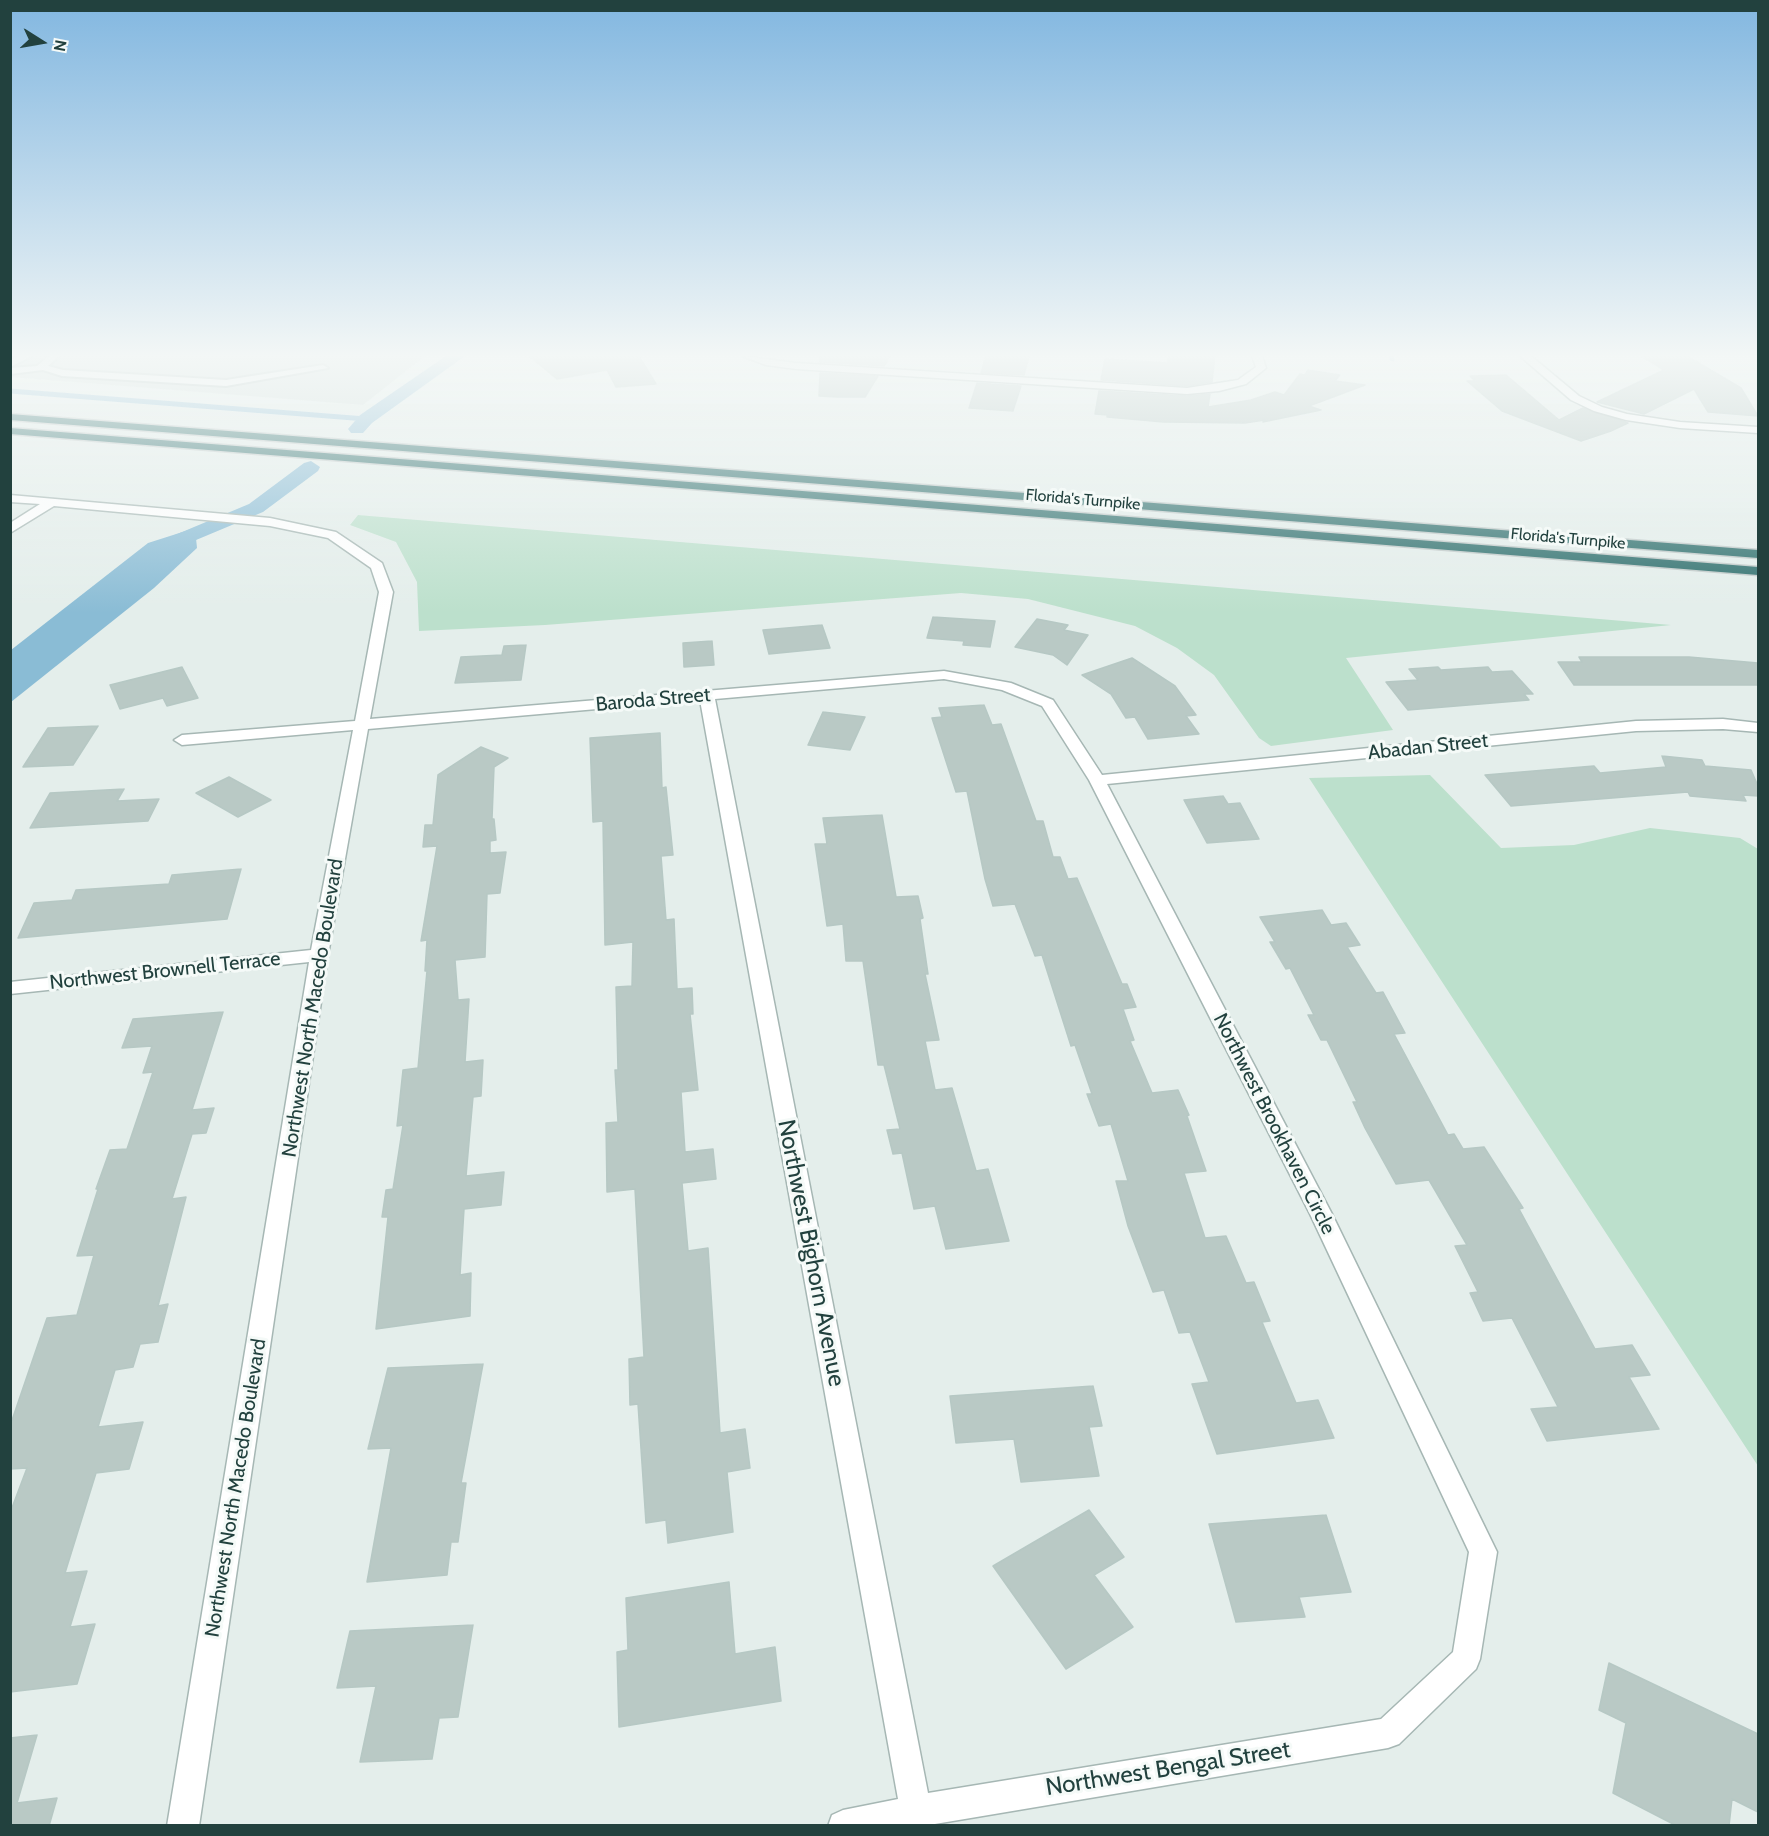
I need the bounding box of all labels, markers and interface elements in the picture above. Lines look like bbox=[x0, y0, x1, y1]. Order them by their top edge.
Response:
north arrow bbox=[12, 12, 72, 72]
text: N bbox=[50, 38, 71, 53]
street label: Florida's Turnpike bbox=[1025, 485, 1141, 515]
street label: Florida's Turnpike bbox=[1510, 524, 1626, 554]
street label: Baroda Street bbox=[595, 683, 711, 717]
street label: Abadan Street bbox=[1367, 729, 1489, 765]
street label: Northwest North Macedo Boulevard bbox=[278, 857, 348, 1159]
street label: Northwest Brownell Terrace bbox=[48, 947, 282, 995]
street label: Northwest Brookhaven Circle bbox=[1208, 1010, 1340, 1238]
street label: Northwest Bighorn Avenue bbox=[771, 1117, 851, 1389]
street label: Northwest North Macedo Boulevard bbox=[201, 1337, 271, 1639]
street label: Northwest Bengal Street bbox=[1044, 1735, 1292, 1803]

